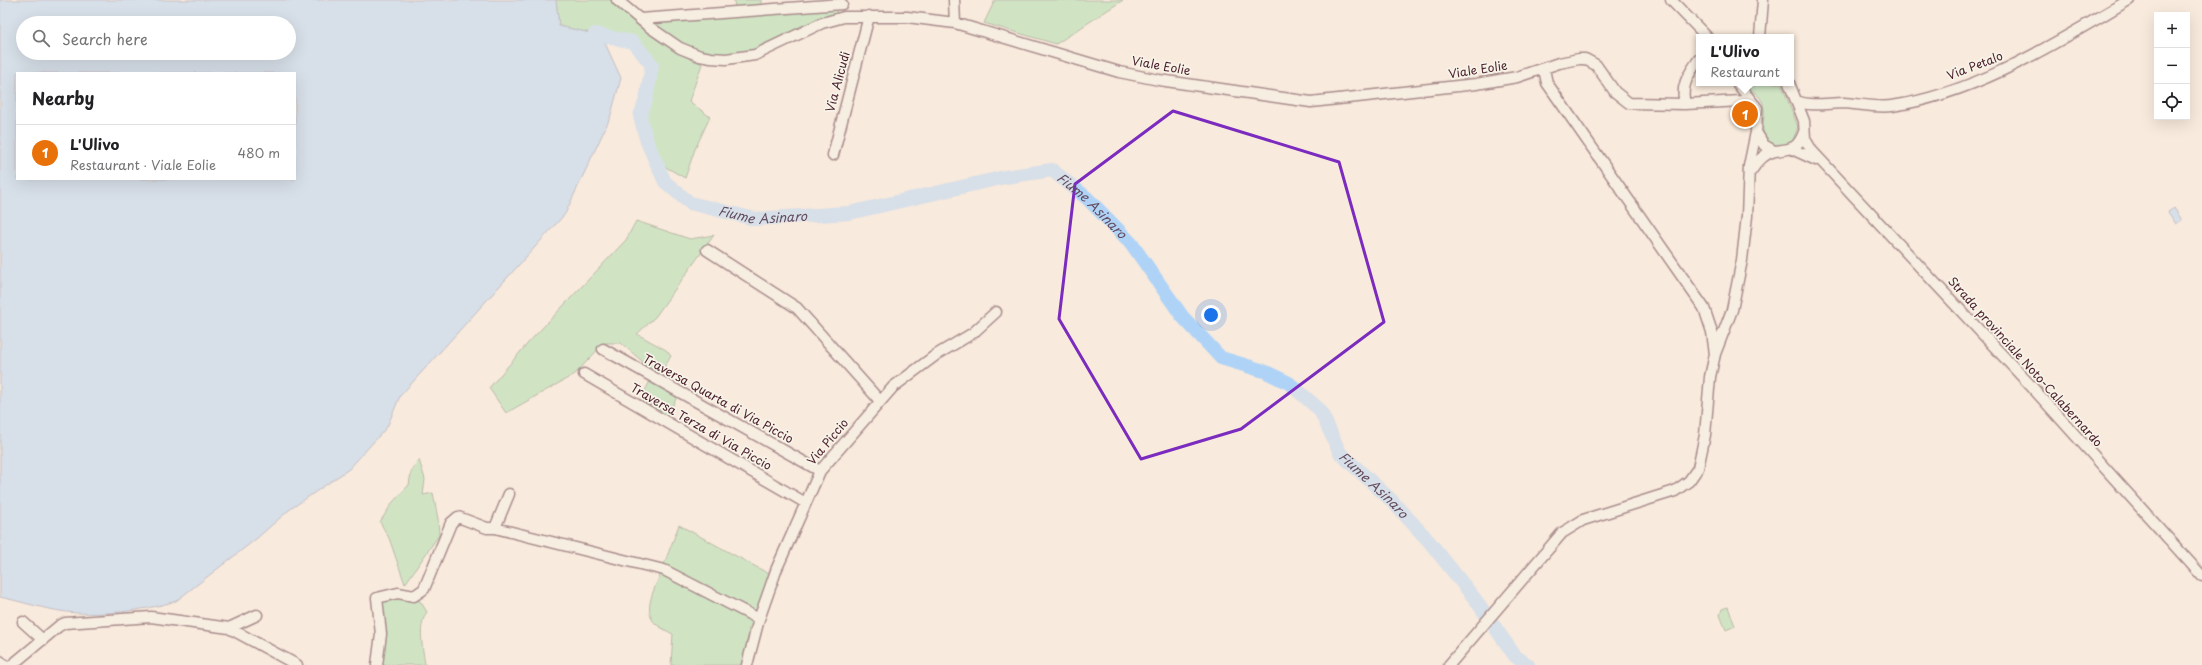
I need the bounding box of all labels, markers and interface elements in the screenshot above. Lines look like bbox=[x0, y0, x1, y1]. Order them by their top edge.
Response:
map controls bbox=[2154, 12, 2190, 120]
button: + bbox=[2154, 12, 2190, 48]
search box bbox=[16, 16, 296, 60]
icon: search bbox=[30, 27, 52, 49]
text: Search here bbox=[62, 27, 148, 50]
popup bbox=[1696, 34, 1794, 86]
text: L'Ulivo bbox=[1710, 39, 1760, 62]
street label: Via Petalo bbox=[1944, 46, 2006, 84]
button: − bbox=[2154, 48, 2190, 84]
street label: Via Alicudi bbox=[820, 49, 854, 114]
street label: Viale Eolie bbox=[1130, 51, 1193, 79]
street label: Viale Eolie bbox=[1447, 55, 1509, 83]
text: Restaurant bbox=[1710, 62, 1780, 81]
button: locate bbox=[2154, 84, 2190, 120]
text: Nearby bbox=[32, 85, 94, 111]
pin: 1 bbox=[1732, 99, 1758, 129]
text: L'Ulivo bbox=[70, 132, 119, 155]
text: 1 bbox=[42, 143, 48, 162]
text: 480 m bbox=[238, 143, 280, 162]
text: Restaurant · Viale Eolie bbox=[70, 155, 216, 174]
water label: Fiume Asinaro bbox=[1053, 168, 1132, 243]
water label: Fiume Asinaro bbox=[717, 200, 808, 228]
street label: Strada provinciale Noto-Calabernardo bbox=[1944, 272, 2107, 451]
your location bbox=[1201, 305, 1221, 325]
street label: Traversa Quarta di Via Piccio bbox=[640, 349, 797, 447]
street label: Traversa Terza di Via Piccio bbox=[627, 378, 776, 474]
street label: Via Piccio bbox=[802, 414, 852, 469]
water label: Fiume Asinaro bbox=[1335, 447, 1414, 523]

